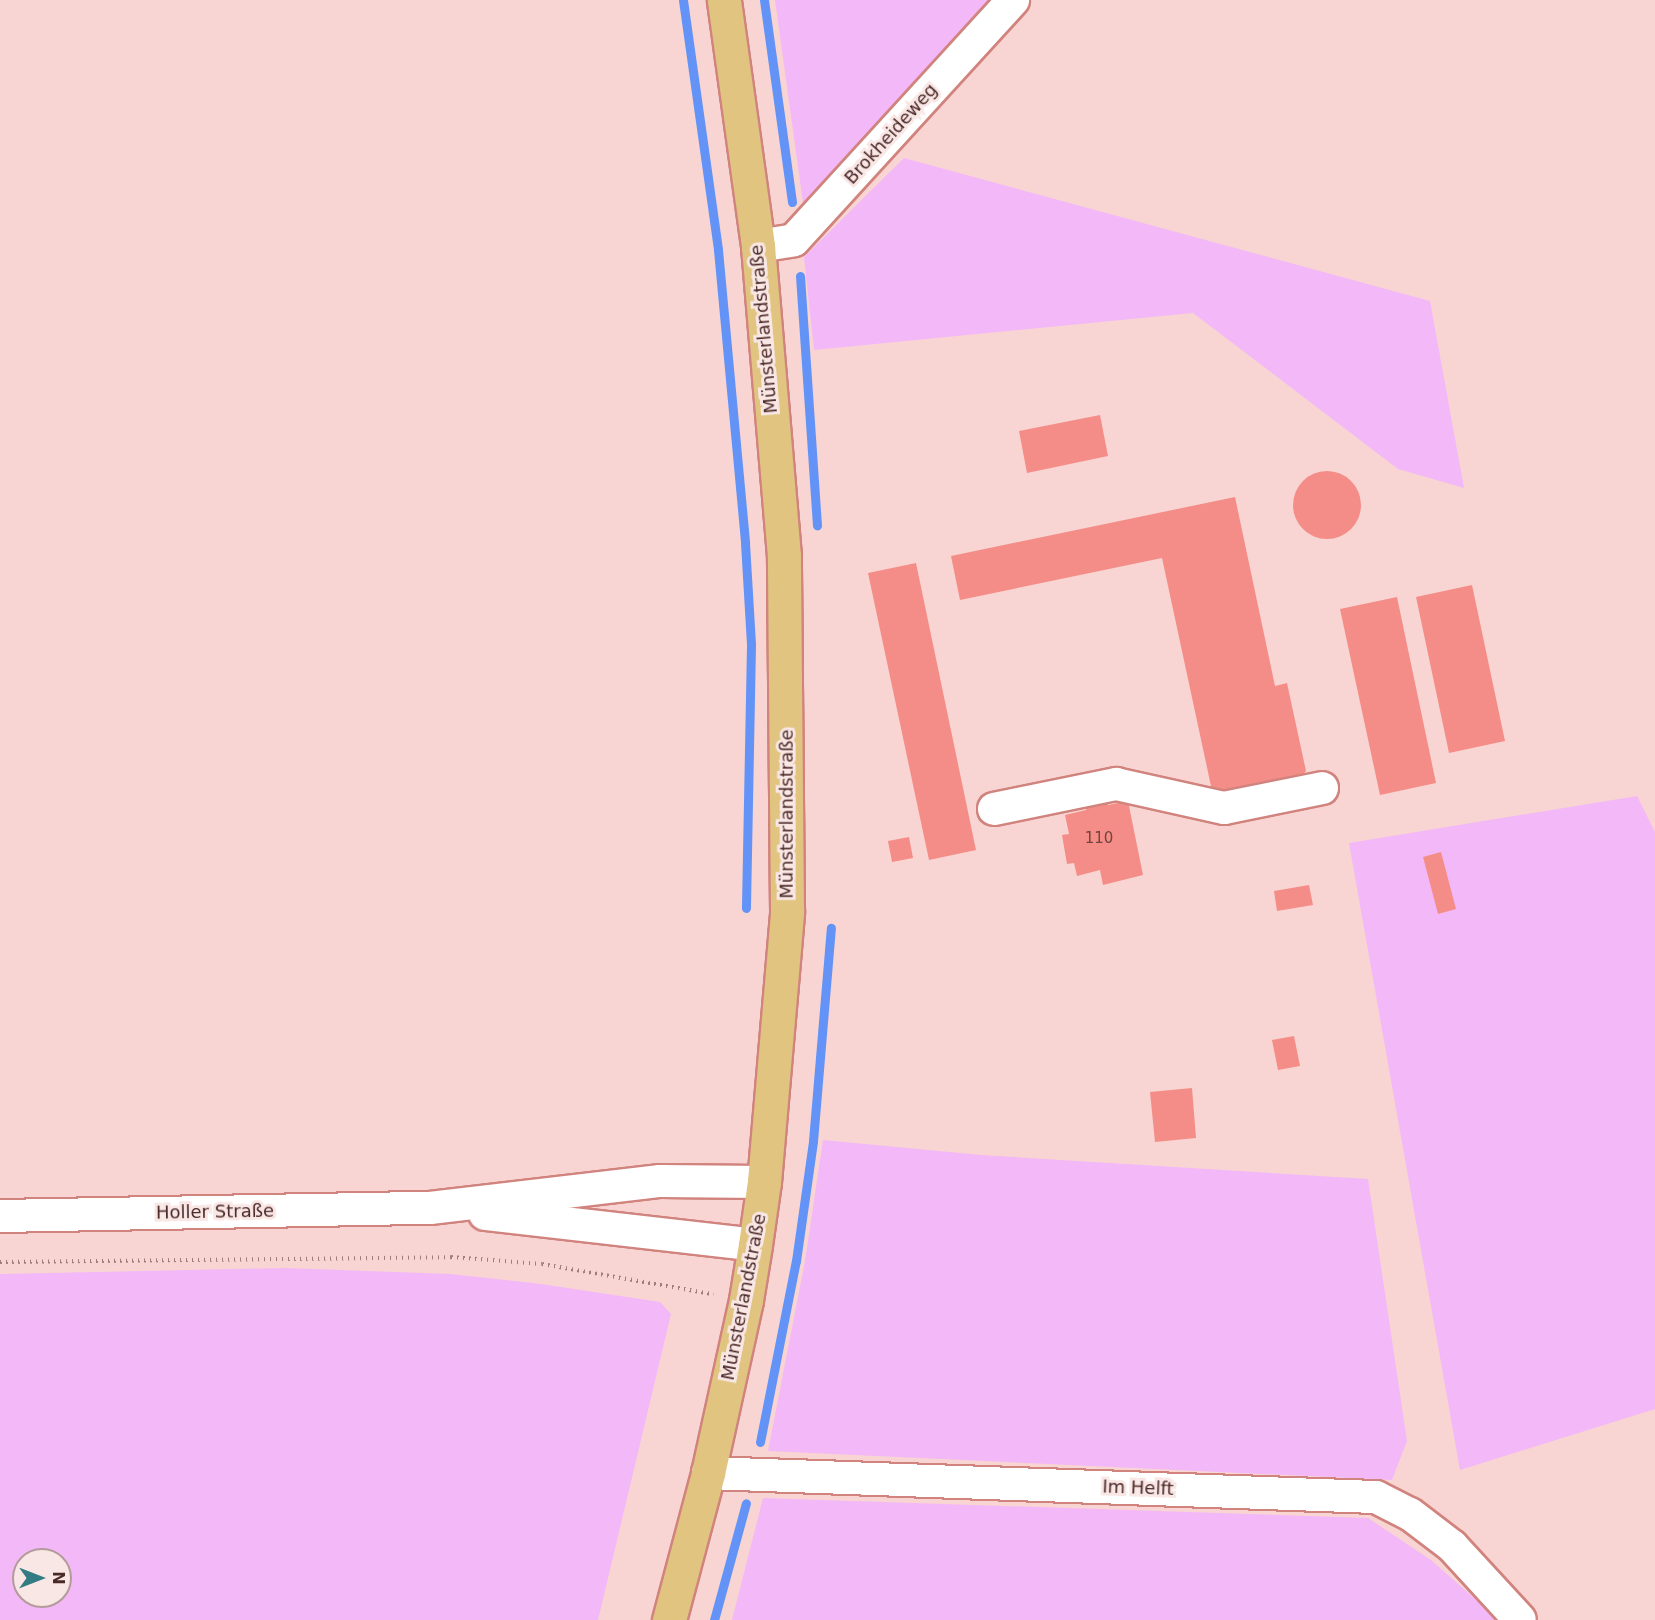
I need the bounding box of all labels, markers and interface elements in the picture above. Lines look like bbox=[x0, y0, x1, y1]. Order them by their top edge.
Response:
street label: Brokheideweg bbox=[840, 79, 942, 189]
street label: Münsterlandstraße bbox=[746, 244, 782, 414]
street label: Münsterlandstraße bbox=[776, 729, 798, 899]
house number: 110 bbox=[1085, 830, 1113, 848]
street label: Holler Straße bbox=[156, 1200, 274, 1224]
street label: Münsterlandstraße bbox=[717, 1212, 771, 1382]
street label: Im Helft bbox=[1102, 1476, 1174, 1500]
north arrow bbox=[12, 1548, 72, 1608]
text: N bbox=[49, 1571, 68, 1585]

